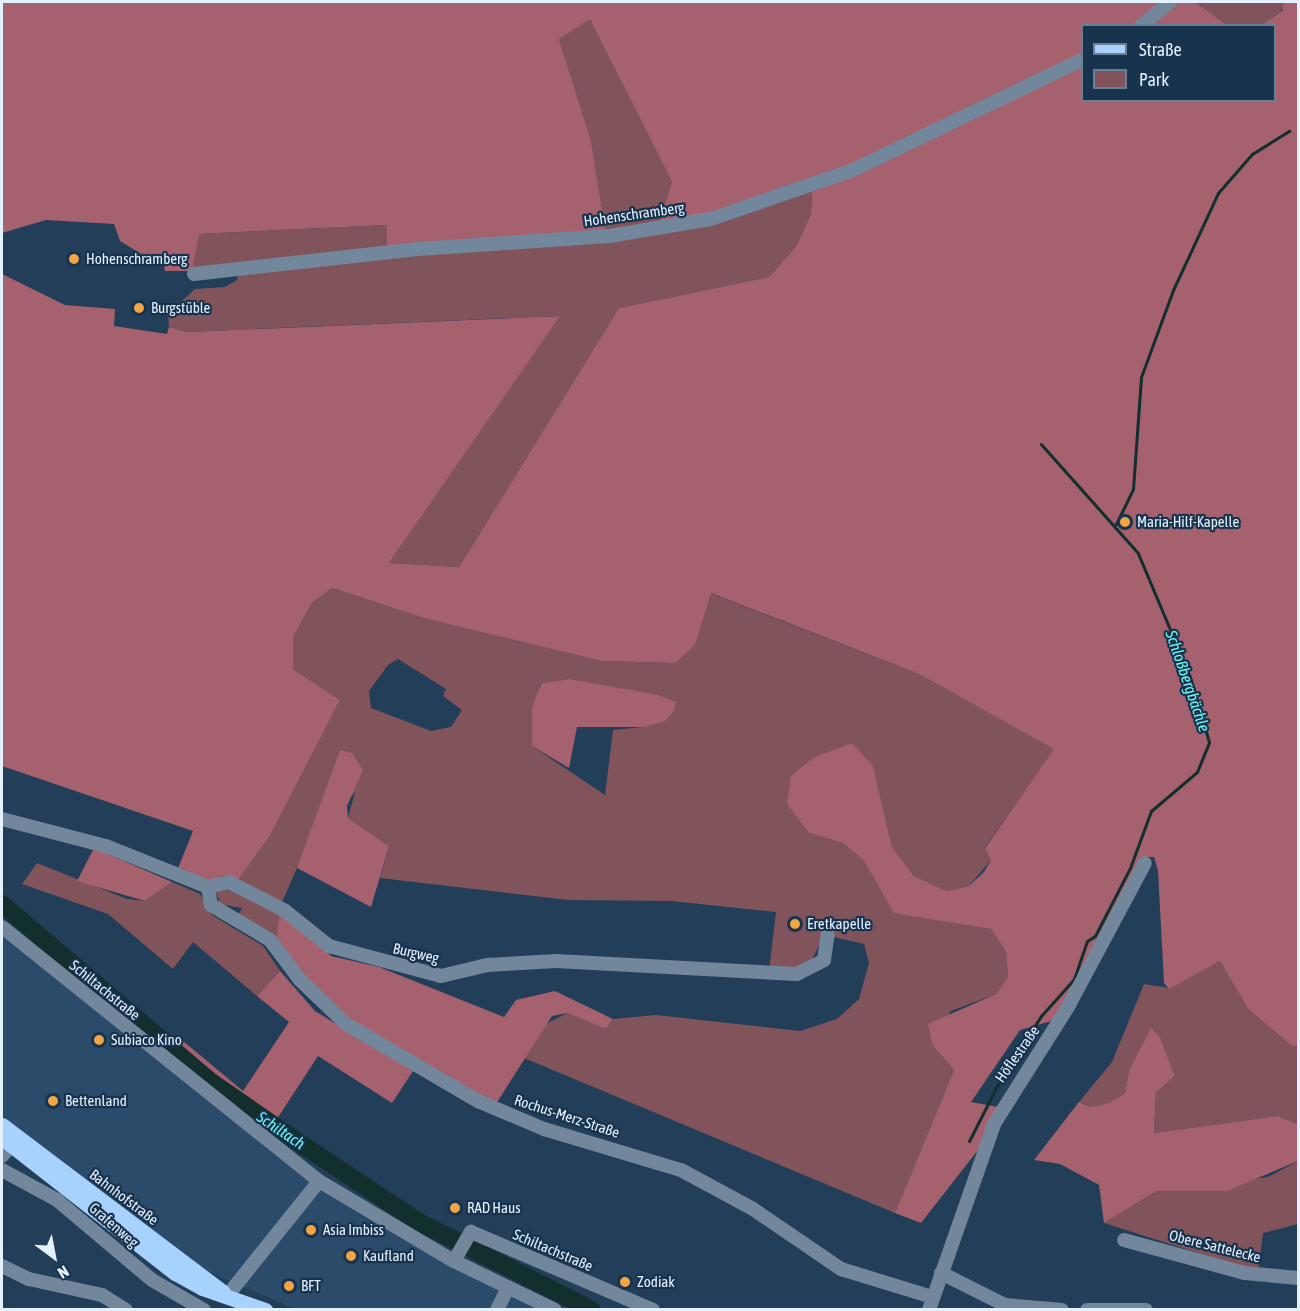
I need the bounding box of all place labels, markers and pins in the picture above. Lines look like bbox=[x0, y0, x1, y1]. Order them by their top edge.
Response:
place label: Hohenschramberg bbox=[86, 250, 187, 268]
marker: Hohenschramberg bbox=[67, 252, 81, 266]
place label: Burgstüble bbox=[151, 299, 210, 317]
marker: Burgstüble bbox=[132, 301, 146, 315]
place label: Maria-Hilf-Kapelle bbox=[1137, 513, 1239, 531]
marker: Maria-Hilf-Kapelle bbox=[1118, 515, 1132, 529]
place label: Eretkapelle bbox=[807, 915, 871, 933]
marker: Eretkapelle bbox=[788, 917, 802, 931]
place label: Subiaco Kino bbox=[111, 1031, 182, 1049]
marker: Subiaco Kino bbox=[92, 1033, 106, 1047]
place label: Bettenland bbox=[65, 1092, 127, 1110]
marker: Bettenland bbox=[46, 1094, 60, 1108]
place label: RAD Haus bbox=[467, 1199, 521, 1217]
marker: RAD Haus bbox=[448, 1201, 462, 1215]
place label: Asia Imbiss bbox=[323, 1221, 384, 1239]
marker: Asia Imbiss bbox=[304, 1223, 318, 1237]
place label: Kaufland bbox=[363, 1247, 414, 1265]
marker: Kaufland bbox=[344, 1249, 358, 1263]
place label: Zodiak bbox=[637, 1273, 675, 1291]
marker: Zodiak bbox=[618, 1275, 632, 1289]
place label: BFT bbox=[301, 1277, 321, 1295]
marker: BFT bbox=[282, 1279, 296, 1293]

